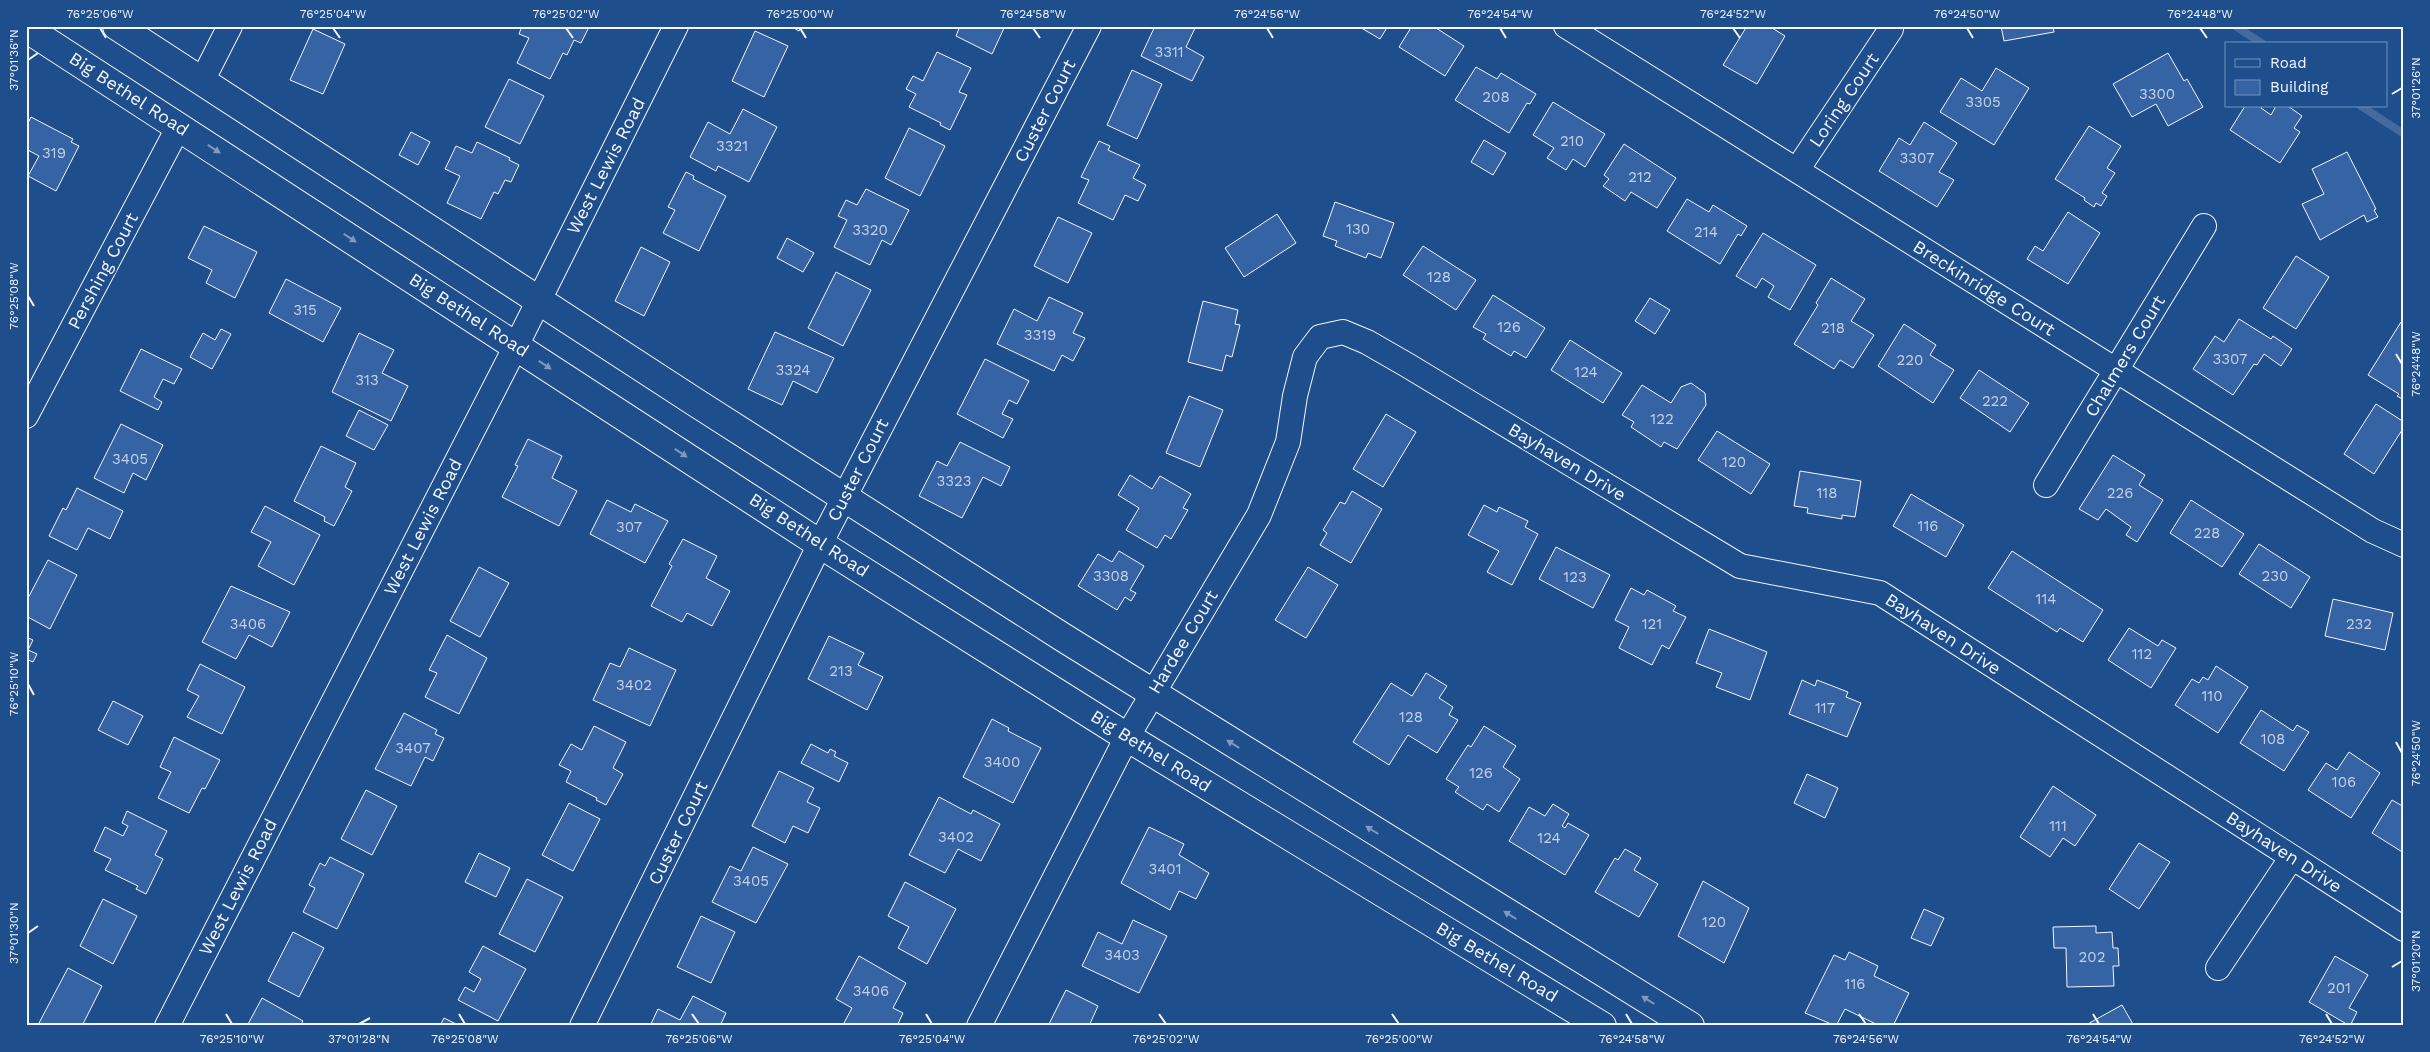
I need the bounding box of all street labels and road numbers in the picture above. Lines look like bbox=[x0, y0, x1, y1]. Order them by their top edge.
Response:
street label: Big Bethel Road bbox=[66, 47, 193, 140]
street label: Loring Court bbox=[1804, 48, 1883, 151]
street label: Custer Court bbox=[1010, 55, 1080, 166]
street label: West Lewis Road bbox=[562, 94, 649, 238]
street label: Pershing Court bbox=[63, 208, 142, 333]
street label: Breckinridge Court bbox=[1909, 235, 2060, 340]
street label: Big Bethel Road bbox=[406, 268, 533, 361]
street label: Chalmers Court bbox=[2080, 291, 2169, 420]
street label: Custer Court bbox=[823, 414, 893, 525]
street label: Bayhaven Drive bbox=[1505, 418, 1630, 505]
street label: West Lewis Road bbox=[379, 455, 466, 599]
street label: Big Bethel Road bbox=[746, 488, 873, 581]
street label: Hardee Court bbox=[1143, 586, 1222, 697]
street label: Bayhaven Drive bbox=[1882, 588, 2005, 679]
street label: Big Bethel Road bbox=[1087, 705, 1215, 796]
street label: Custer Court bbox=[643, 777, 712, 888]
street label: Bayhaven Drive bbox=[2223, 806, 2346, 897]
street label: West Lewis Road bbox=[194, 815, 281, 959]
street label: Big Bethel Road bbox=[1433, 917, 1562, 1006]

